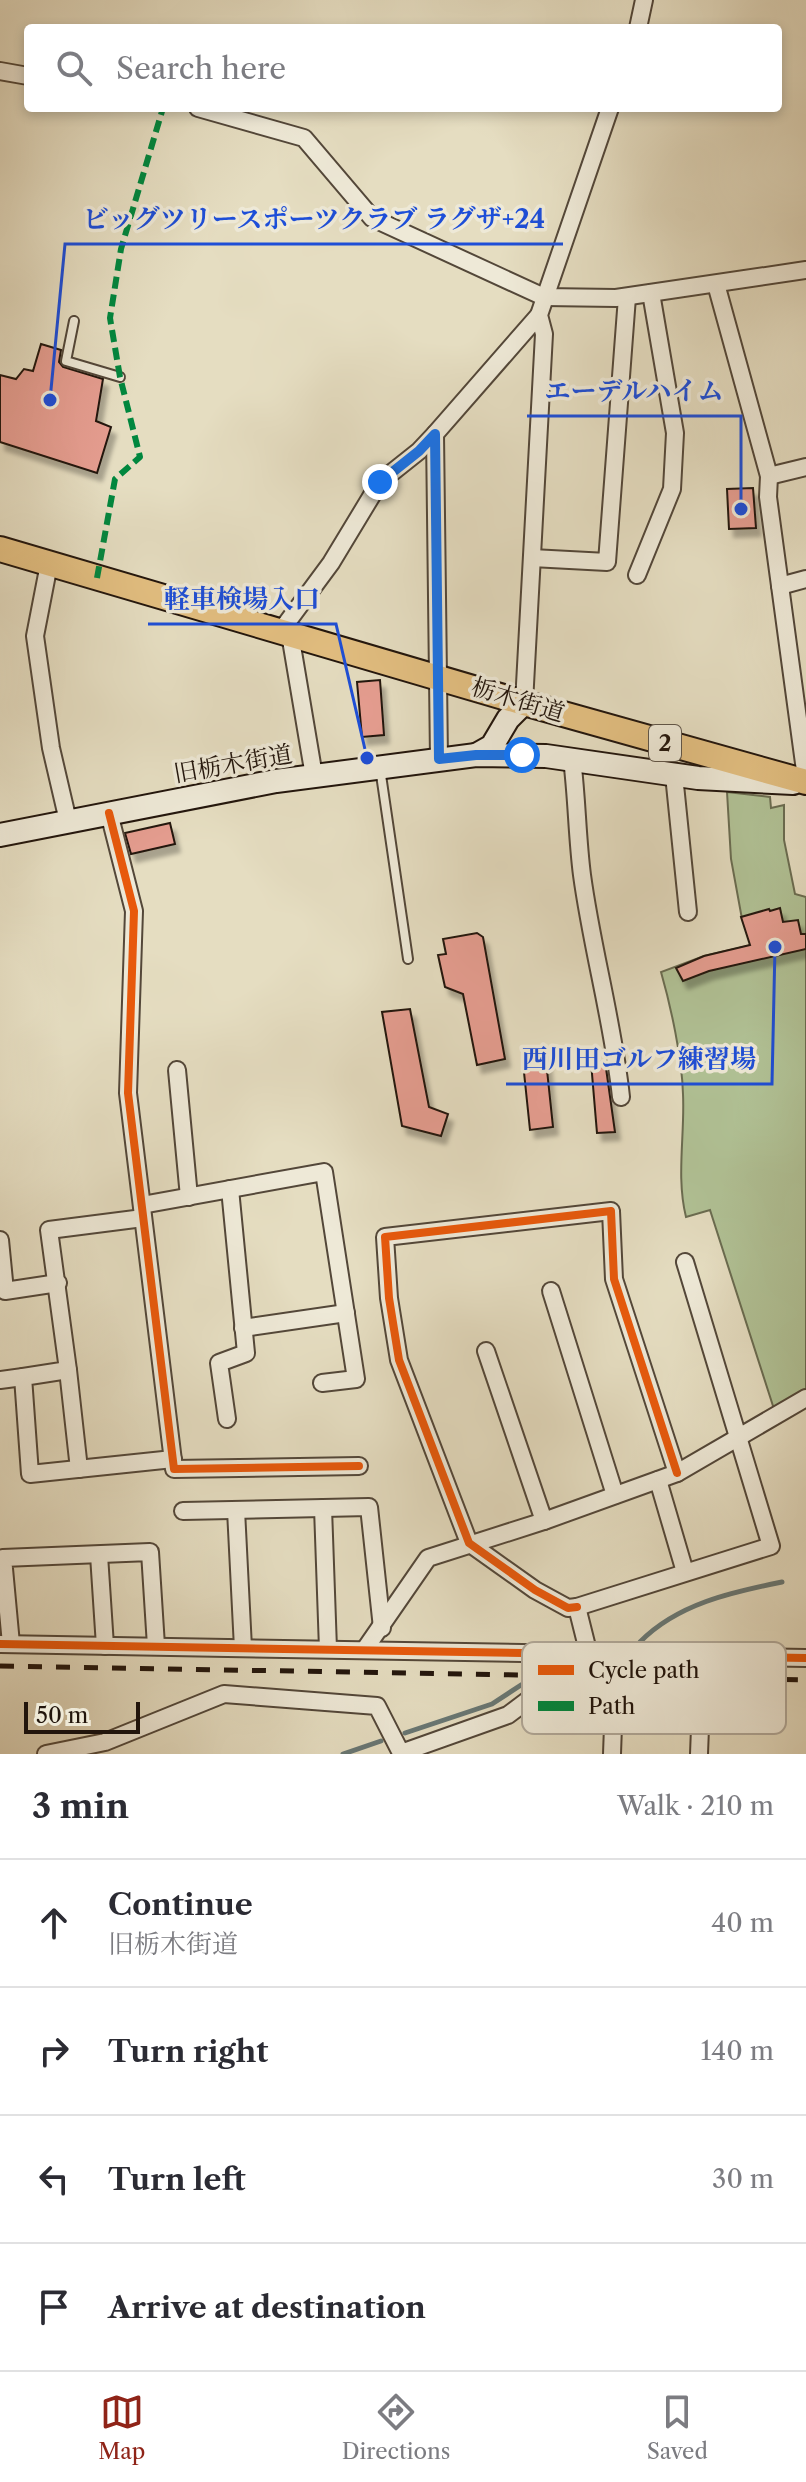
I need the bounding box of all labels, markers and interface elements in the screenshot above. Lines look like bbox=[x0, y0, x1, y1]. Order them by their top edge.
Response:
search box bbox=[24, 24, 782, 112]
icon: search bbox=[52, 46, 96, 90]
text: Search here bbox=[116, 50, 286, 87]
callout: ビッグツリースポーツクラブ ラグザ+24 bbox=[65, 194, 563, 244]
text: ビッグツリースポーツクラブ ラグザ+24 bbox=[83, 203, 545, 235]
callout: エーデルハイム bbox=[527, 366, 741, 416]
text: エーデルハイム bbox=[545, 375, 723, 407]
route end bbox=[362, 464, 398, 500]
callout: 軽車検場入口 bbox=[148, 574, 336, 624]
text: 軽車検場入口 bbox=[164, 583, 320, 615]
street label: 栃木街道 bbox=[468, 672, 568, 727]
road number: 2 bbox=[649, 725, 681, 761]
route start bbox=[504, 737, 540, 773]
street label: 旧栃木街道 bbox=[171, 739, 295, 788]
callout: 西川田ゴルフ練習場 bbox=[506, 1034, 772, 1084]
text: 西川田ゴルフ練習場 bbox=[522, 1043, 756, 1075]
legend bbox=[522, 1642, 786, 1734]
text: Cycle path bbox=[588, 1657, 700, 1684]
text: Path bbox=[588, 1693, 636, 1720]
scale bar bbox=[24, 1698, 140, 1734]
text: 50 m bbox=[36, 1702, 88, 1729]
text: 3 min bbox=[32, 1785, 129, 1827]
text: Walk · 210 m bbox=[617, 1790, 774, 1822]
text: Continue bbox=[108, 1886, 253, 1923]
icon: ahead bbox=[32, 1901, 76, 1945]
text: 40 m bbox=[711, 1907, 774, 1939]
text: 旧栃木街道 bbox=[108, 1928, 238, 1960]
icon: right bbox=[32, 2029, 76, 2073]
text: Turn right bbox=[108, 2033, 268, 2070]
text: 140 m bbox=[700, 2035, 774, 2067]
icon: left bbox=[32, 2157, 76, 2201]
text: Turn left bbox=[108, 2161, 245, 2198]
text: 30 m bbox=[712, 2163, 774, 2195]
icon: arrive bbox=[32, 2285, 76, 2329]
text: Arrive at destination bbox=[108, 2289, 426, 2326]
tab: Map bbox=[98, 2390, 145, 2465]
tab: Directions bbox=[342, 2390, 450, 2465]
tab: Saved bbox=[647, 2390, 708, 2465]

